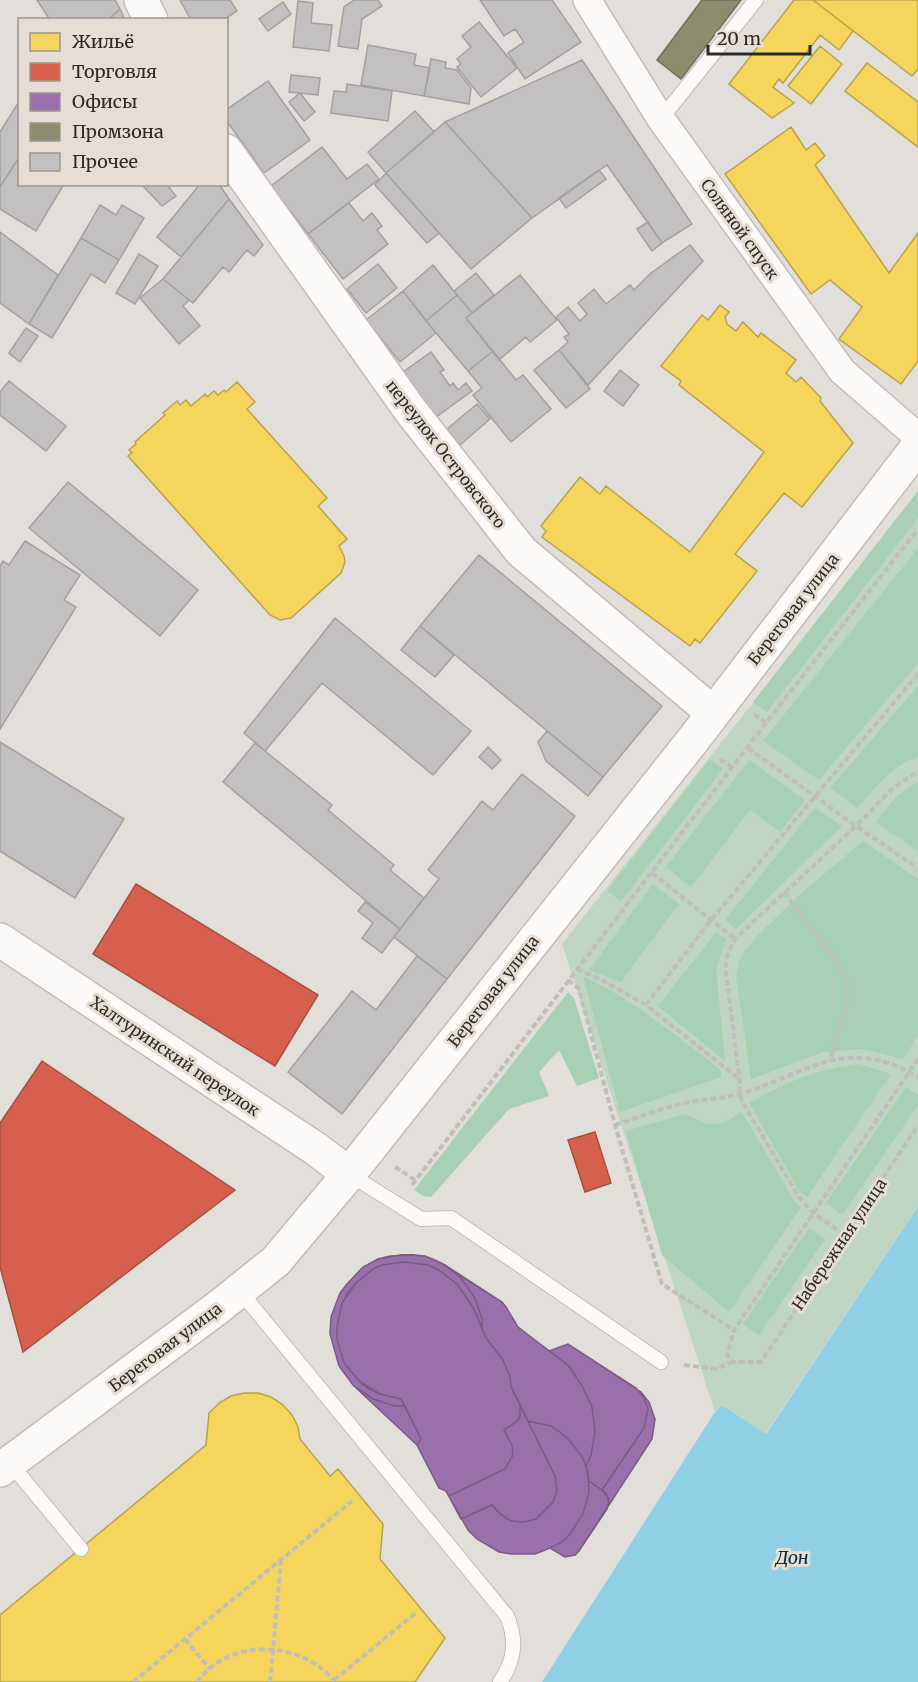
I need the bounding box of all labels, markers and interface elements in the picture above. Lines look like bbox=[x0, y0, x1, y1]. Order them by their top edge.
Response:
legend bbox=[18, 18, 228, 186]
scale bar bbox=[708, 18, 810, 56]
text: 20 m bbox=[717, 27, 761, 50]
text: Жильё bbox=[72, 30, 134, 53]
text: Торговля bbox=[72, 60, 157, 83]
text: Офисы bbox=[72, 90, 137, 113]
text: Промзона bbox=[72, 120, 164, 143]
text: Прочее bbox=[72, 150, 138, 173]
street label: Соляной спуск bbox=[697, 175, 783, 283]
street label: переулок Островского bbox=[382, 376, 510, 532]
street label: Береговая улица bbox=[743, 549, 843, 669]
street label: Береговая улица bbox=[443, 931, 543, 1051]
street label: Халтуринский переулок bbox=[86, 992, 264, 1120]
street label: Набережная улица bbox=[787, 1174, 891, 1314]
street label: Береговая улица bbox=[105, 1298, 226, 1396]
water label: Дон bbox=[773, 1546, 809, 1569]

